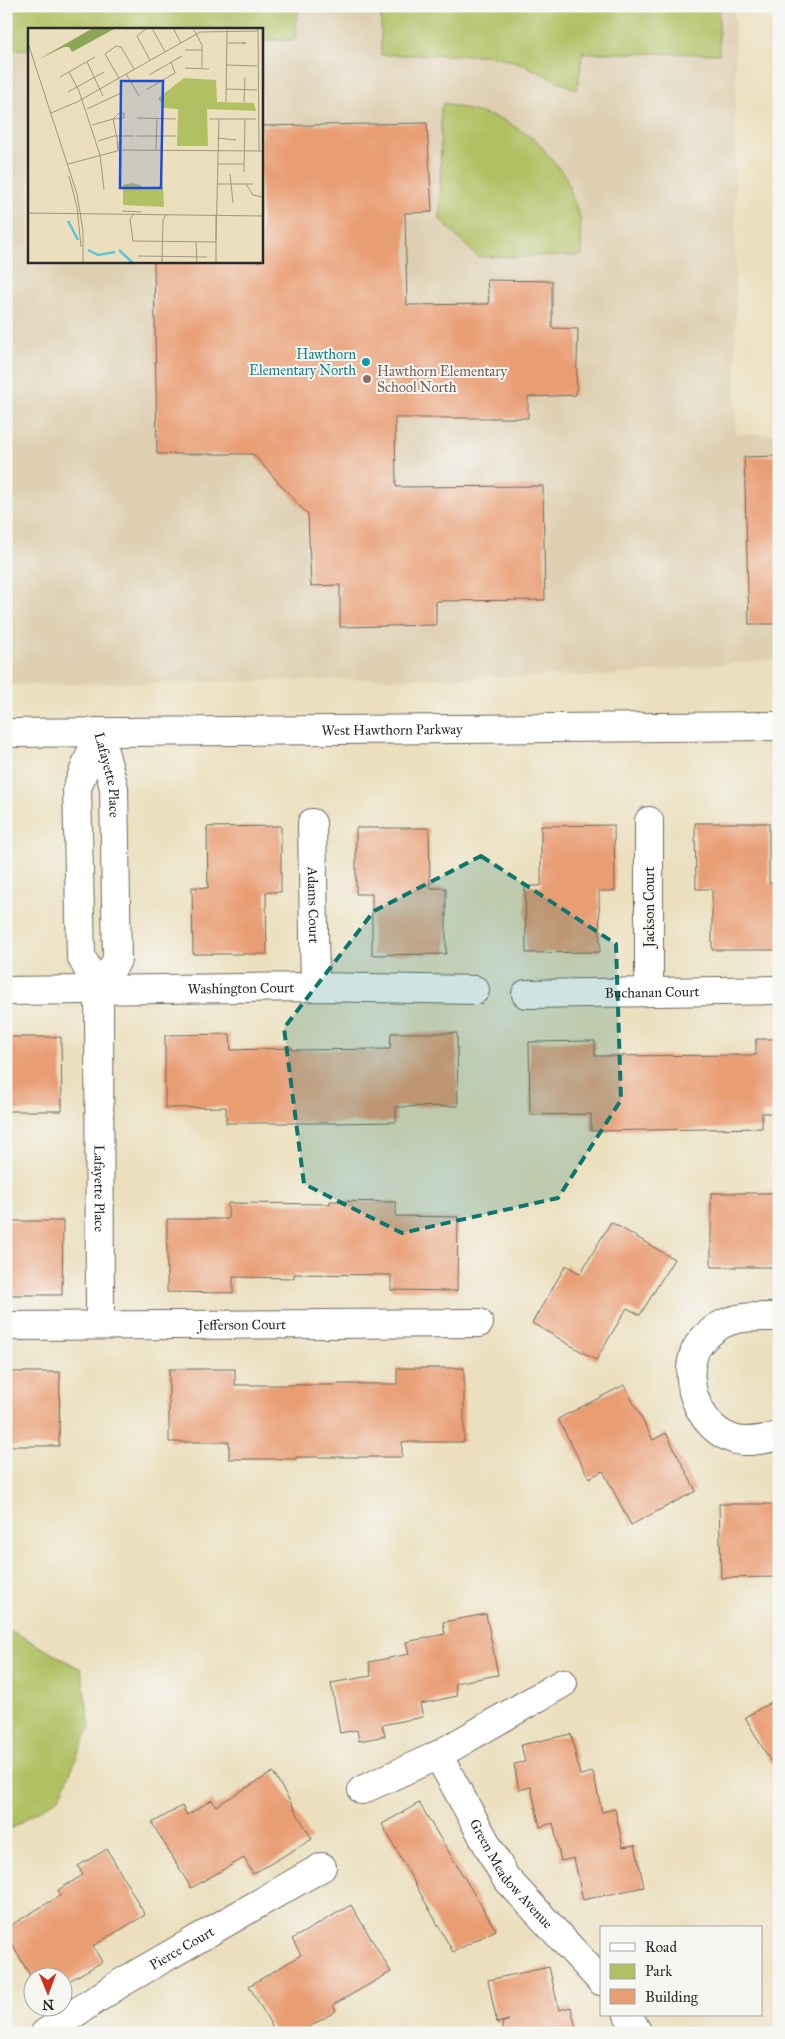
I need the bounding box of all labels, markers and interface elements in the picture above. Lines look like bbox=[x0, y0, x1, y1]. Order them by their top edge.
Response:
inset map bbox=[28, 28, 262, 262]
place label: Hawthorn Elementary North bbox=[249, 346, 356, 379]
marker: Hawthorn Elementary North bbox=[360, 356, 372, 368]
place label: Hawthorn Elementary School North bbox=[377, 363, 508, 396]
marker: Hawthorn Elementary School North bbox=[361, 373, 373, 385]
street label: West Hawthorn Parkway bbox=[321, 721, 463, 739]
street label: Lafayette Place bbox=[90, 730, 123, 818]
street label: Adams Court bbox=[304, 866, 322, 943]
street label: Jackson Court bbox=[641, 867, 659, 949]
street label: Washington Court bbox=[188, 979, 294, 998]
street label: Buchanan Court bbox=[604, 983, 700, 1002]
street label: Lafayette Place bbox=[90, 1145, 108, 1232]
street label: Jefferson Court bbox=[196, 1316, 286, 1335]
street label: Green Meadow Avenue bbox=[466, 1816, 556, 1932]
street label: Pierce Court bbox=[146, 1923, 217, 1974]
legend bbox=[600, 1926, 762, 2016]
text: Road bbox=[645, 1938, 677, 1956]
text: Park bbox=[645, 1962, 672, 1980]
north arrow bbox=[22, 1966, 72, 2016]
text: Building bbox=[645, 1988, 699, 2006]
text: N bbox=[42, 1996, 54, 2013]

